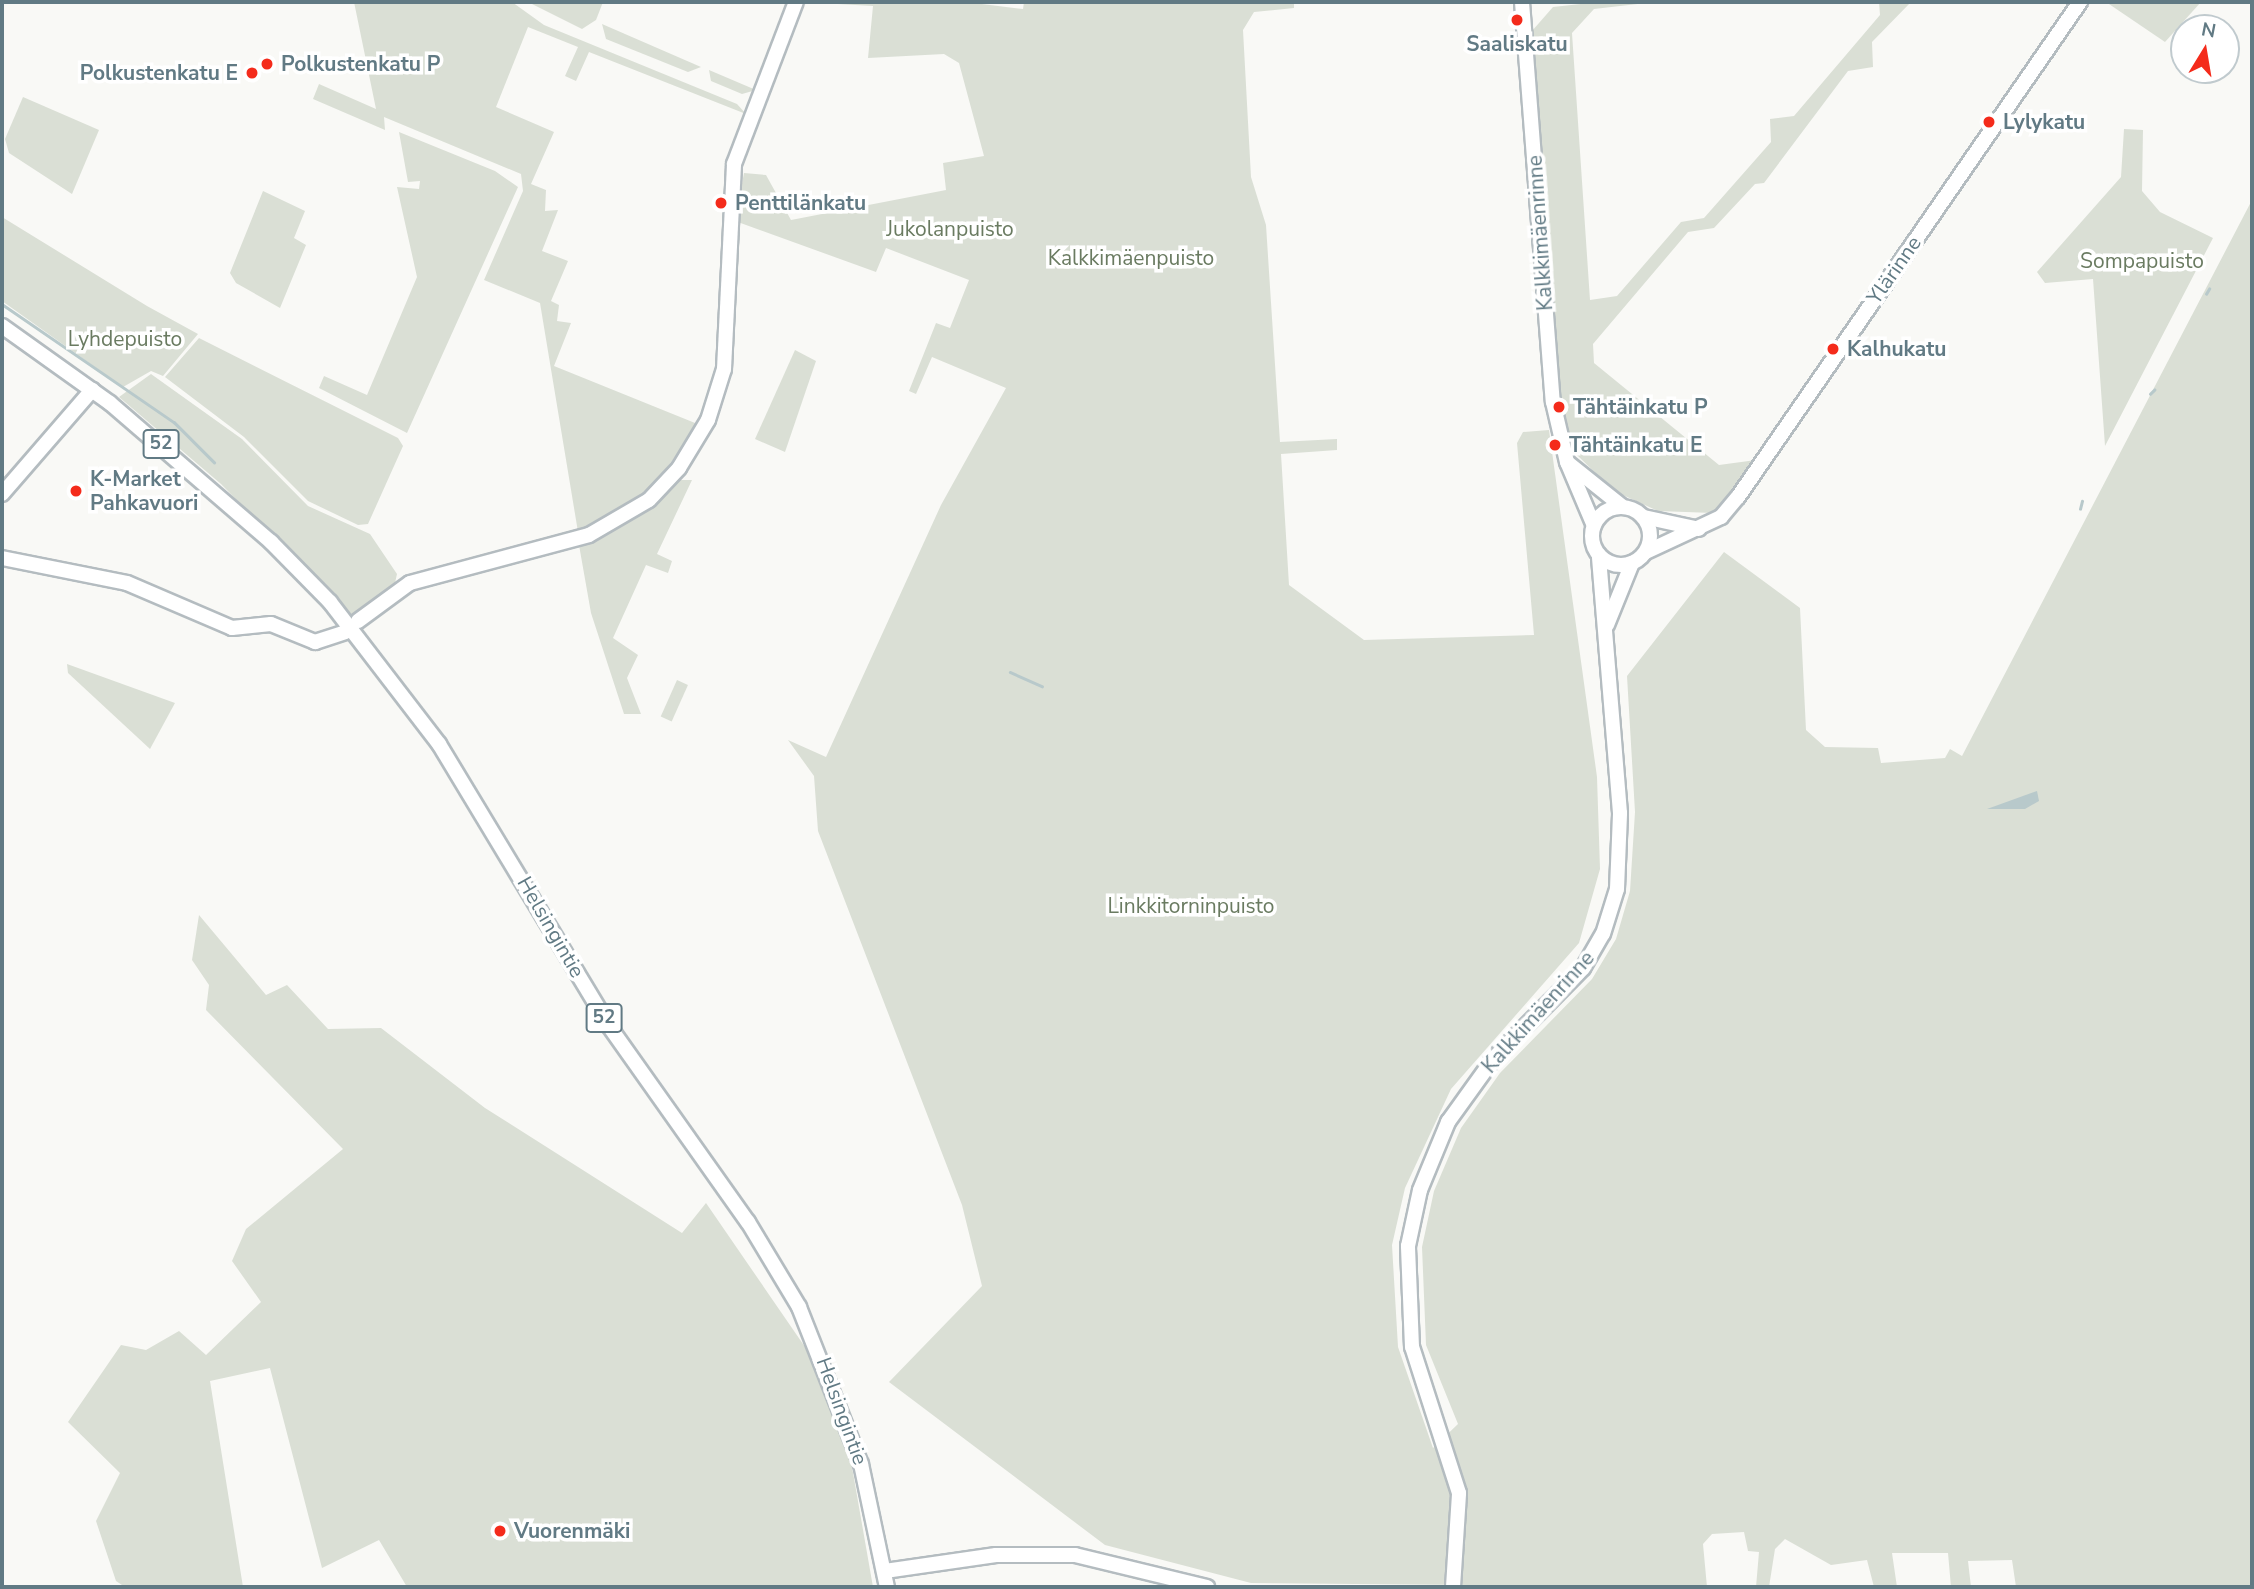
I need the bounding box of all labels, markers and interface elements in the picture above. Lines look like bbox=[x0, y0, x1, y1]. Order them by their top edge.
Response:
marker: Saaliskatu bbox=[1509, 12, 1525, 28]
north arrow bbox=[2170, 14, 2240, 84]
text: N bbox=[2199, 16, 2218, 44]
place label: Saaliskatu bbox=[1466, 31, 1568, 57]
place label: Polkustenkatu P bbox=[281, 51, 440, 77]
marker: Polkustenkatu P bbox=[259, 56, 275, 72]
place label: Polkustenkatu E bbox=[80, 60, 238, 86]
marker: Polkustenkatu E bbox=[244, 65, 260, 81]
place label: Lylykatu bbox=[2003, 109, 2085, 135]
marker: Lylykatu bbox=[1981, 114, 1997, 130]
street label: Kalkkimäenrinne bbox=[1522, 154, 1558, 312]
place label: Penttilänkatu bbox=[735, 190, 866, 216]
marker: Penttilänkatu bbox=[713, 195, 729, 211]
park label: Jukolanpuisto bbox=[886, 216, 1014, 242]
street label: Ylärinne bbox=[1862, 231, 1926, 309]
park label: Kalkkimäenpuisto bbox=[1048, 245, 1214, 271]
park label: Sompapuisto bbox=[2080, 248, 2204, 274]
park label: Lyhdepuisto bbox=[68, 326, 182, 352]
place label: Kalhukatu bbox=[1847, 336, 1946, 362]
marker: Kalhukatu bbox=[1825, 341, 1841, 357]
place label: Tähtäinkatu P bbox=[1573, 394, 1708, 420]
marker: Tähtäinkatu P bbox=[1551, 399, 1567, 415]
road number: 52 bbox=[142, 428, 180, 460]
place label: Tähtäinkatu E bbox=[1569, 432, 1702, 458]
marker: Tähtäinkatu E bbox=[1547, 437, 1563, 453]
place label: K-Market Pahkavuori bbox=[90, 466, 198, 516]
marker: K-Market Pahkavuori bbox=[68, 483, 84, 499]
street label: Helsingintie bbox=[512, 872, 590, 982]
park label: Linkkitorninpuisto bbox=[1107, 893, 1275, 919]
street label: Kalkkimäenrinne bbox=[1476, 946, 1600, 1078]
road number: 52 bbox=[585, 1002, 623, 1034]
street label: Helsingintie bbox=[811, 1354, 873, 1468]
place label: Vuorenmäki bbox=[514, 1518, 630, 1544]
marker: Vuorenmäki bbox=[492, 1523, 508, 1539]

